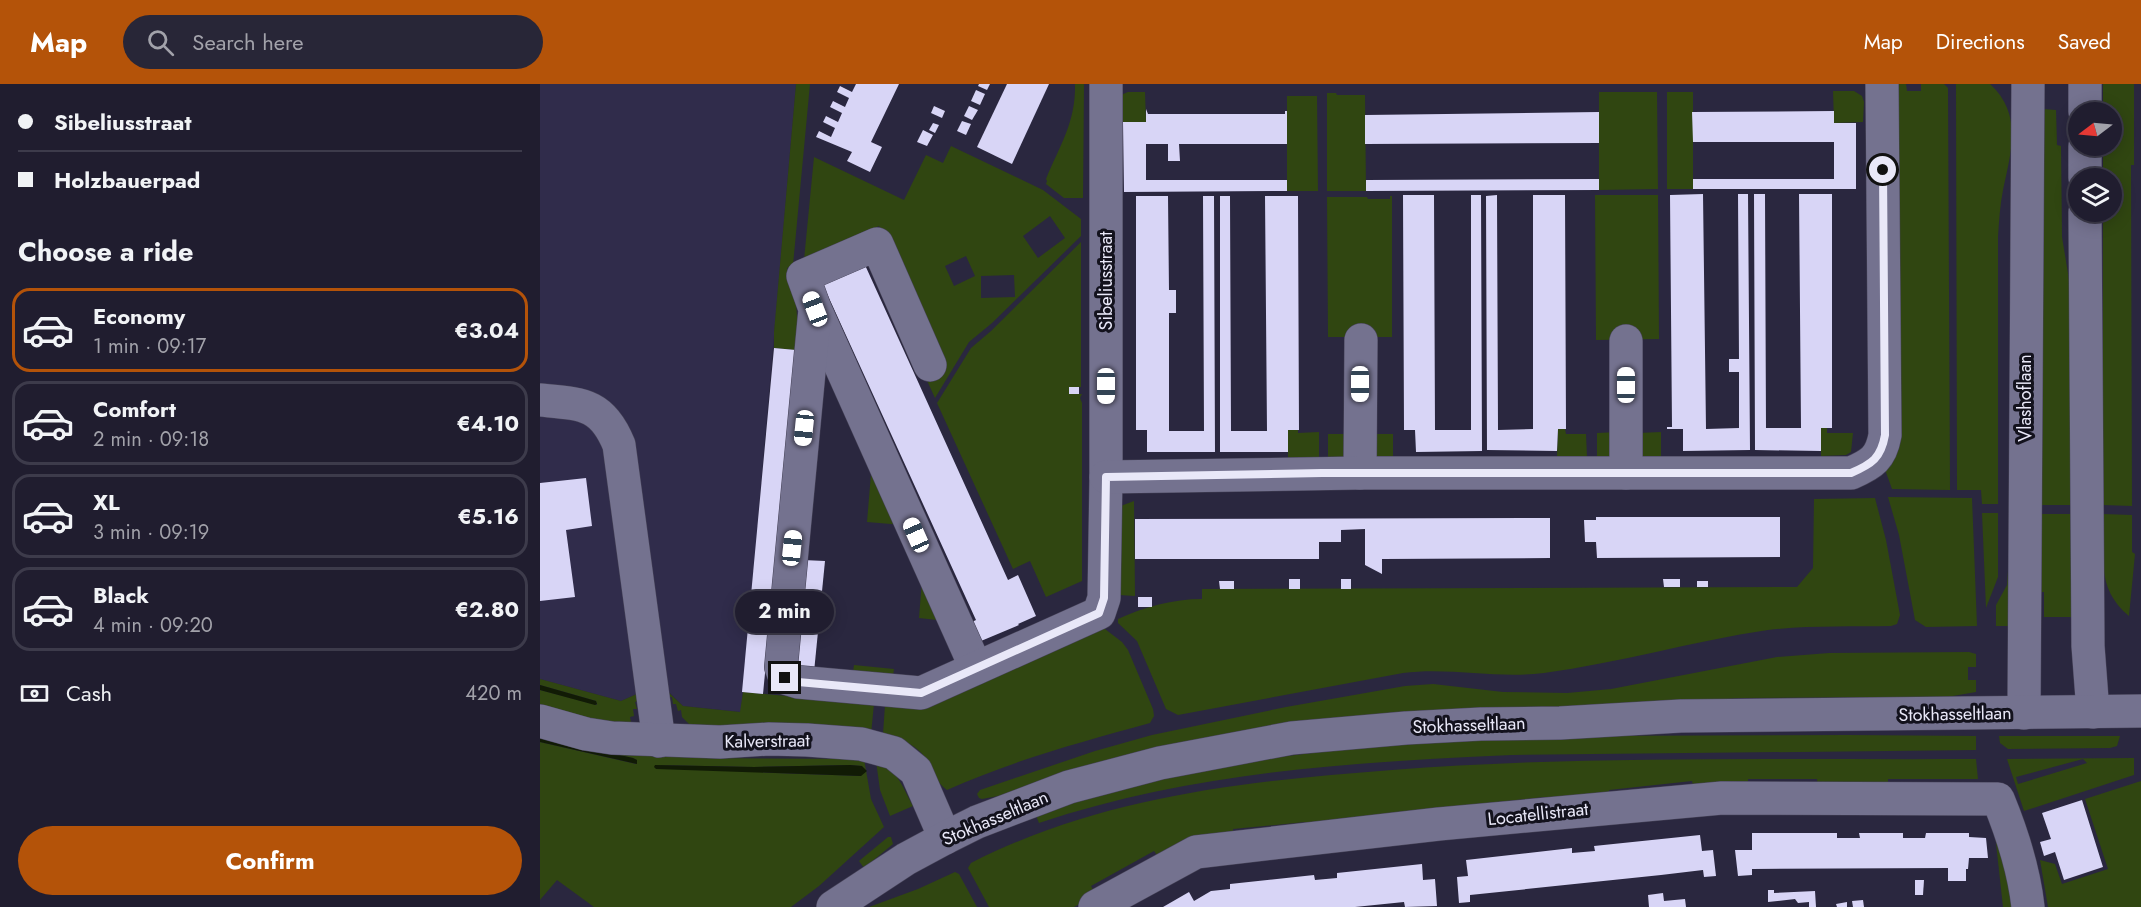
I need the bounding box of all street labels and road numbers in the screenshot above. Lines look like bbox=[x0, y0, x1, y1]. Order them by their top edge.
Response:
street label: Sibeliusstraat bbox=[1093, 231, 1119, 330]
street label: Vlashoflaan bbox=[2012, 354, 2038, 442]
street label: Stokhasseltlaan bbox=[1898, 700, 2012, 728]
street label: Stokhasseltlaan bbox=[1412, 710, 1526, 740]
street label: Kalverstraat bbox=[724, 727, 811, 755]
street label: Stokhasseltlaan bbox=[938, 784, 1052, 852]
street label: Locatellistraat bbox=[1486, 796, 1590, 832]

